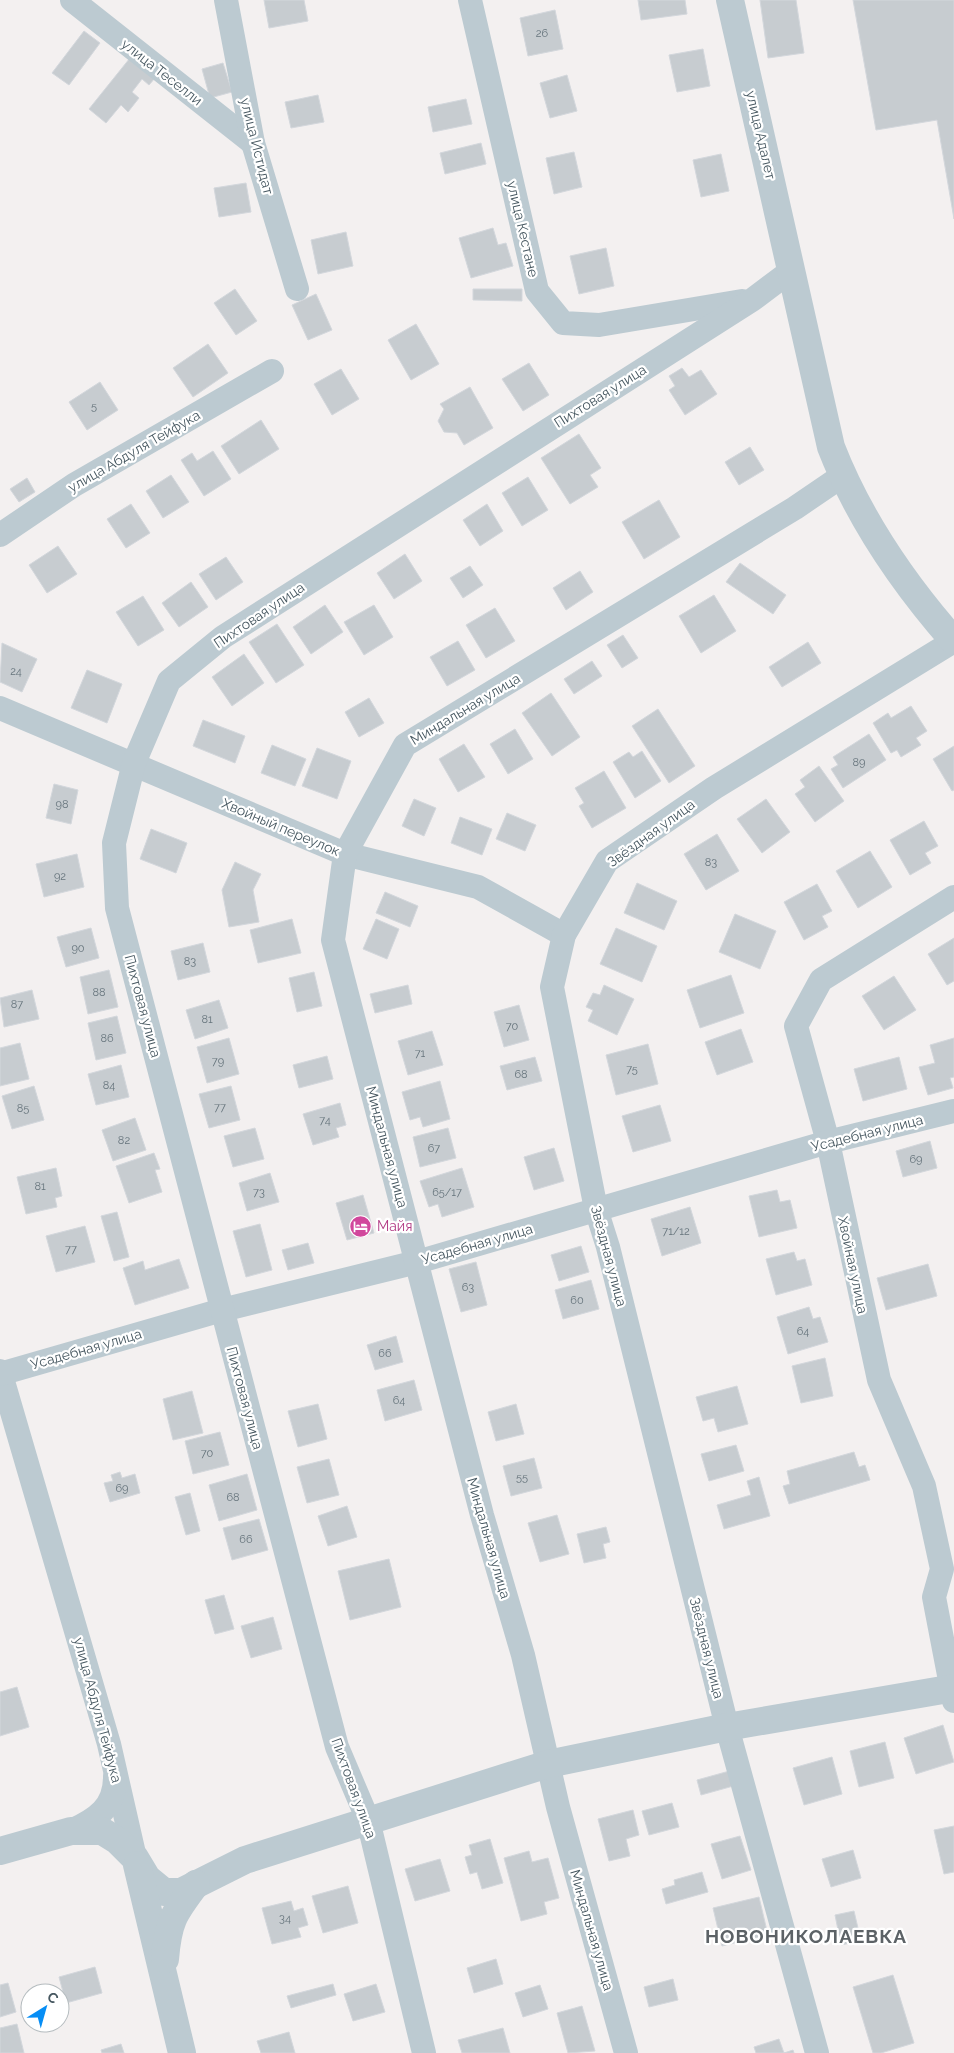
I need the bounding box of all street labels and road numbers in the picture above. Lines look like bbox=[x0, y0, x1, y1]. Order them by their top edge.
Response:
street label: улица Теселли bbox=[118, 36, 206, 108]
street label: улица Адалет bbox=[743, 89, 779, 181]
street label: улица Истидат bbox=[237, 96, 277, 196]
street label: улица Кестане bbox=[504, 179, 542, 279]
street label: Пихтовая улица bbox=[551, 361, 649, 431]
street label: улица Абдуля Тейфука bbox=[65, 407, 203, 495]
street label: Пихтовая улица bbox=[211, 579, 307, 651]
street label: Миндальная улица bbox=[407, 670, 523, 748]
street label: Хвойный переулок bbox=[220, 795, 342, 859]
street label: Звёздная улица bbox=[604, 796, 698, 870]
street label: Пихтовая улица bbox=[122, 953, 164, 1059]
street label: Миндальная улица bbox=[363, 1084, 411, 1210]
street label: Усадебная улица bbox=[809, 1111, 925, 1155]
street label: Звёздная улица bbox=[588, 1204, 630, 1308]
street label: Хвойная улица bbox=[835, 1215, 871, 1315]
street label: Усадебная улица bbox=[420, 1221, 534, 1267]
street label: Усадебная улица bbox=[29, 1326, 143, 1372]
street label: Пихтовая улица bbox=[224, 1345, 266, 1451]
street label: Миндальная улица bbox=[464, 1476, 514, 1600]
street label: Звёздная улица bbox=[687, 1596, 727, 1700]
street label: улица Абдуля Тейфука bbox=[71, 1636, 125, 1784]
street label: Пихтовая улица bbox=[328, 1736, 380, 1840]
street label: Миндальная улица bbox=[567, 1868, 617, 1992]

